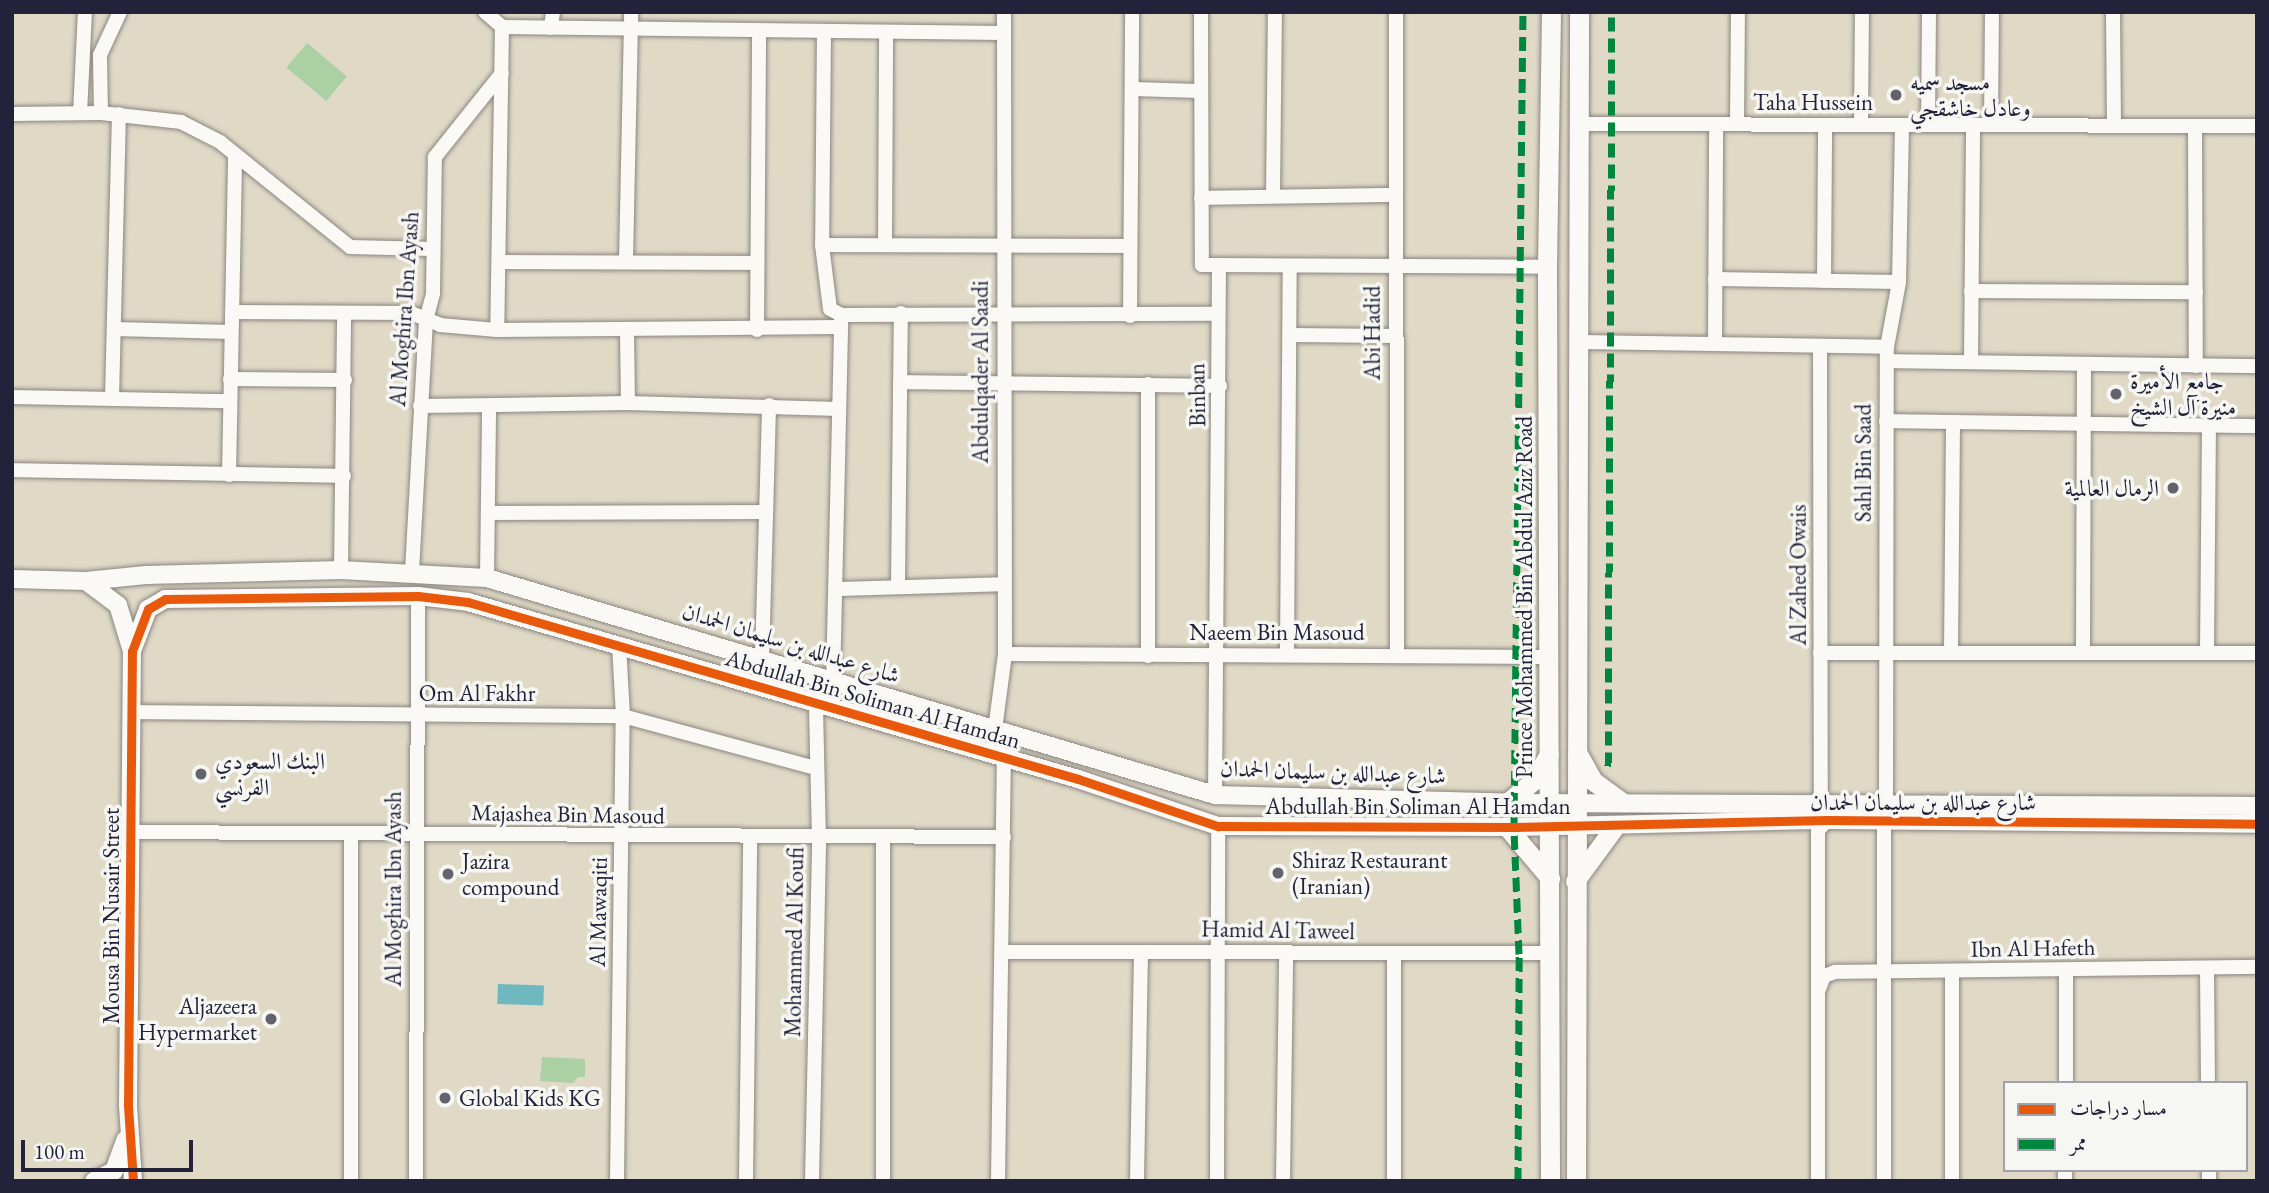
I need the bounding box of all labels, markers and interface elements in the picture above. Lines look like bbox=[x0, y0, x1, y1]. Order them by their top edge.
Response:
place label: مسجد سميه وعادل خاشقجي bbox=[1910, 68, 2031, 122]
marker: مسجد سميه وعادل خاشقجي bbox=[1888, 87, 1904, 103]
street label: Taha Hussein bbox=[1753, 88, 1873, 116]
street label: Al Moghira Ibn Ayash bbox=[383, 211, 425, 407]
street label: Abdulqader Al Saadi bbox=[966, 280, 994, 464]
street label: Abi Hadid bbox=[1358, 286, 1386, 380]
street label: Binban bbox=[1183, 363, 1211, 427]
place label: جامع الأميرة منيرة آل الشيخ bbox=[2130, 367, 2236, 421]
marker: جامع الأميرة منيرة آل الشيخ bbox=[2108, 386, 2124, 402]
street label: Sahl Bin Saad bbox=[1849, 404, 1877, 522]
street label: Prince Mohammed Bin Abdul Aziz Road bbox=[1510, 416, 1538, 778]
place label: الرمال العالمية bbox=[2064, 474, 2159, 502]
marker: الرمال العالمية bbox=[2165, 480, 2181, 496]
street label: Al Zahed Owais bbox=[1784, 504, 1812, 646]
street label: شارع عبدالله بن سليمان الحمدان bbox=[679, 597, 903, 689]
street label: Naeem Bin Masoud bbox=[1189, 618, 1365, 646]
street label: Abdullah Bin Soliman Al Hamdan bbox=[722, 644, 1024, 754]
street label: Om Al Fakhr bbox=[419, 679, 535, 707]
place label: البنك السعودي الفرنسي bbox=[215, 747, 325, 801]
street label: شارع عبدالله بن سليمان الحمدان bbox=[1220, 754, 1446, 790]
marker: البنك السعودي الفرنسي bbox=[193, 766, 209, 782]
street label: شارع عبدالله بن سليمان الحمدان bbox=[1810, 788, 2036, 816]
street label: Al Moghira Ibn Ayash bbox=[379, 791, 407, 987]
street label: Abdullah Bin Soliman Al Hamdan bbox=[1265, 792, 1571, 820]
street label: Majashea Bin Masoud bbox=[471, 799, 665, 829]
street label: Mousa Bin Nusair Street bbox=[97, 808, 125, 1024]
place label: Shiraz Restaurant (Iranian) bbox=[1292, 846, 1447, 900]
place label: Jazira compound bbox=[462, 847, 559, 901]
street label: Mohammed Al Koufi bbox=[779, 847, 809, 1037]
street label: Al Mawaqiti bbox=[583, 857, 613, 967]
marker: Shiraz Restaurant (Iranian) bbox=[1270, 865, 1286, 881]
marker: Jazira compound bbox=[440, 866, 456, 882]
street label: Hamid Al Taweel bbox=[1201, 915, 1355, 945]
street label: Ibn Al Hafeth bbox=[1970, 933, 2096, 963]
place label: Aljazeera Hypermarket bbox=[138, 992, 257, 1046]
marker: Aljazeera Hypermarket bbox=[263, 1011, 279, 1027]
legend bbox=[2003, 1081, 2248, 1172]
place label: Global Kids KG bbox=[459, 1084, 601, 1112]
marker: Global Kids KG bbox=[437, 1090, 453, 1106]
text: مسار دراجات bbox=[2070, 1094, 2167, 1121]
scale bar bbox=[24, 1126, 196, 1170]
text: ممر bbox=[2070, 1129, 2087, 1156]
text: 100 m bbox=[34, 1138, 85, 1165]

